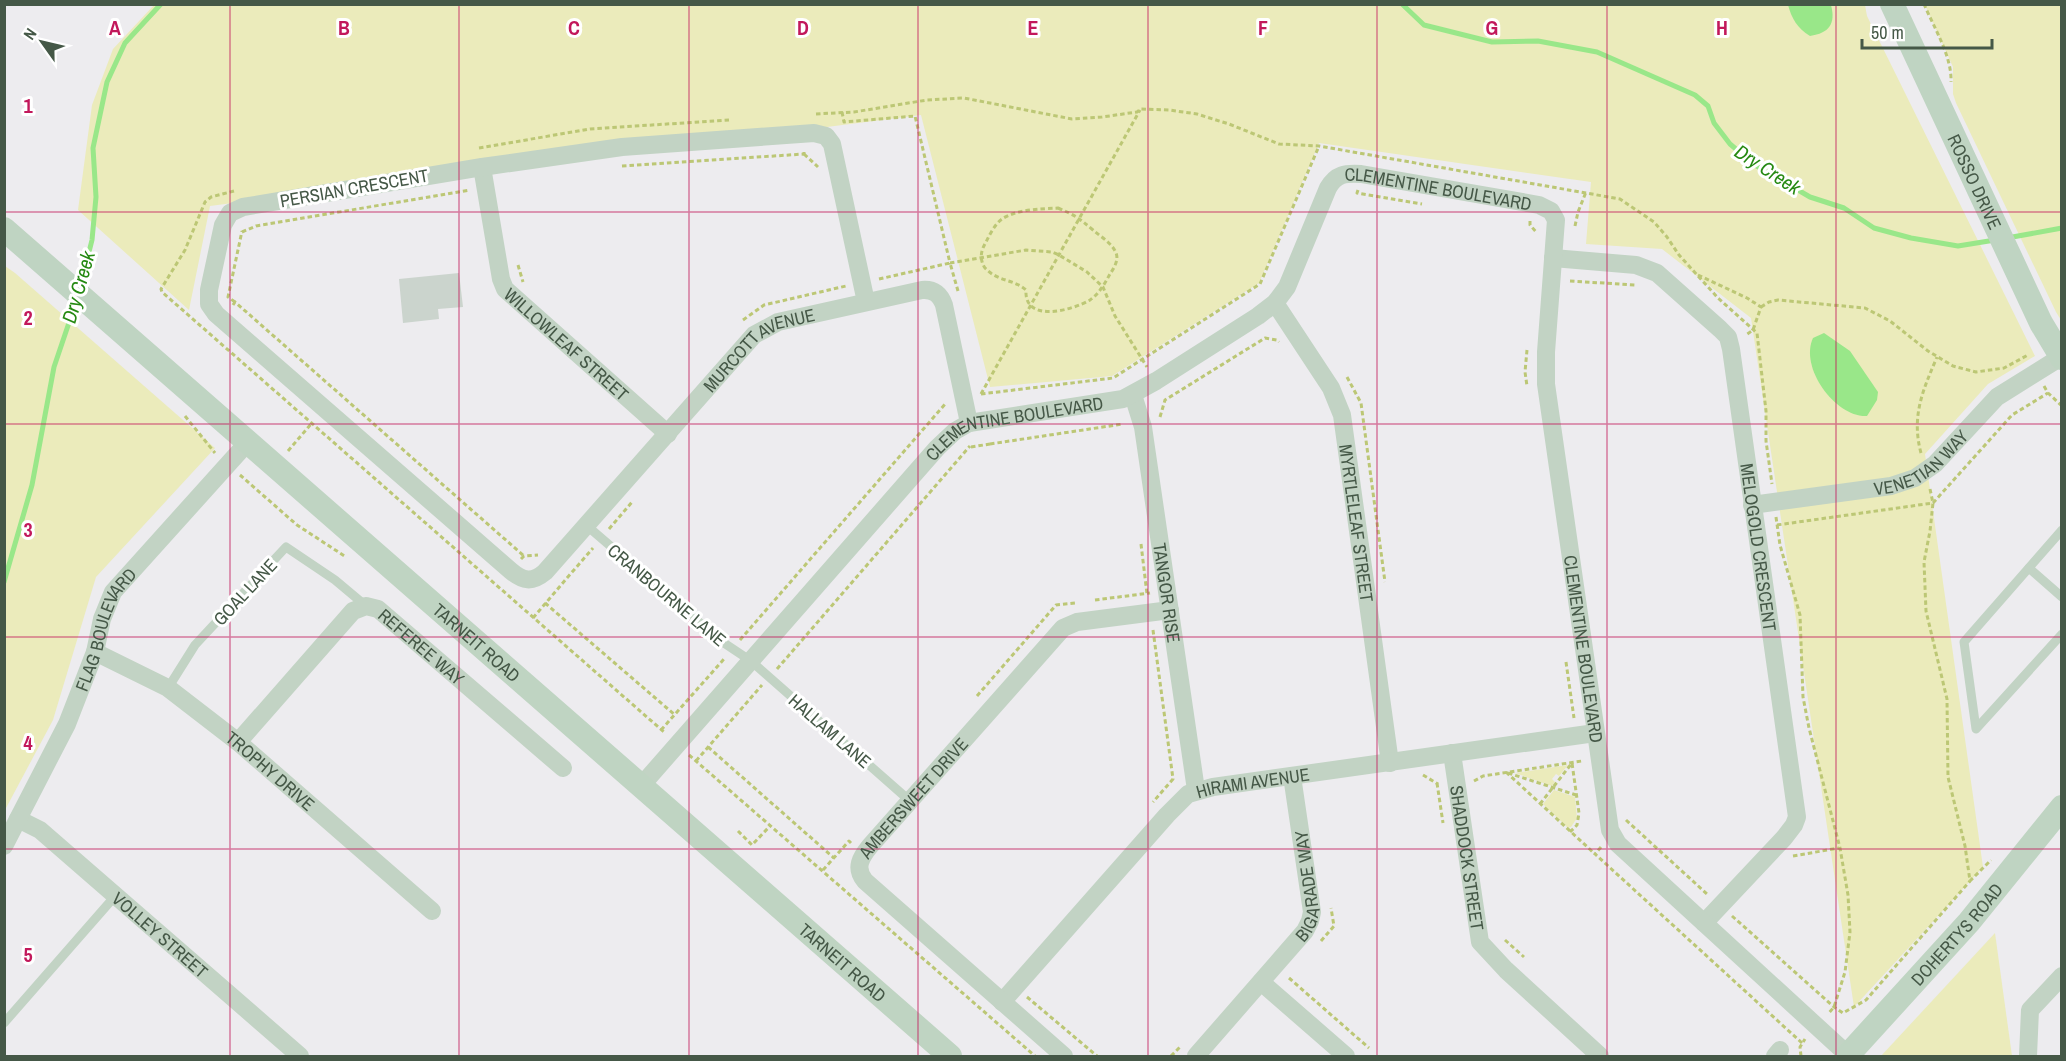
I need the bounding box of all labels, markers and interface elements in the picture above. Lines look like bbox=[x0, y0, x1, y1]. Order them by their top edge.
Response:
north arrow bbox=[12, 12, 72, 72]
scale bar bbox=[1862, 12, 1992, 50]
text: A bbox=[109, 14, 121, 41]
text: B bbox=[338, 14, 350, 41]
text: C bbox=[568, 14, 580, 41]
text: D bbox=[797, 14, 809, 41]
text: E bbox=[1028, 14, 1039, 41]
text: F bbox=[1258, 14, 1268, 41]
text: G bbox=[1486, 14, 1498, 41]
text: H bbox=[1716, 14, 1728, 41]
text: 50 m bbox=[1871, 20, 1904, 45]
text: N bbox=[18, 24, 41, 44]
text: 1 bbox=[23, 92, 33, 119]
street label: ROSSO DRIVE bbox=[1942, 130, 2008, 233]
water label: Dry Creek bbox=[1730, 138, 1807, 201]
street label: CLEMENTINE BOULEVARD bbox=[1344, 161, 1534, 216]
street label: PERSIAN CRESCENT bbox=[278, 163, 430, 213]
water label: Dry Creek bbox=[55, 247, 101, 326]
street label: WILLOWLEAF STREET bbox=[499, 282, 635, 406]
street label: MURCOTT AVENUE bbox=[697, 302, 817, 397]
text: 2 bbox=[23, 304, 33, 331]
street label: CLEMENTINE BOULEVARD bbox=[919, 390, 1105, 466]
street label: VENETIAN WAY bbox=[1872, 424, 1973, 501]
street label: MYRTLELEAF STREET bbox=[1334, 443, 1380, 604]
street label: MELOGOLD CRESCENT bbox=[1735, 462, 1783, 633]
text: 3 bbox=[23, 516, 33, 543]
street label: CRANBOURNE LANE bbox=[602, 538, 732, 652]
street label: TANGOR RISE bbox=[1148, 541, 1187, 644]
street label: GOAL LANE bbox=[208, 553, 282, 631]
street label: CLEMENTINE BOULEVARD bbox=[1558, 553, 1610, 744]
street label: FLAG BOULEVARD bbox=[69, 562, 142, 695]
street label: TARNEIT ROAD bbox=[428, 597, 526, 687]
street label: REFEREE WAY bbox=[373, 602, 470, 691]
street label: HALLAM LANE bbox=[783, 688, 877, 774]
street label: TROPHY DRIVE bbox=[221, 725, 320, 816]
text: 4 bbox=[23, 729, 33, 756]
street label: AMBERSWEET DRIVE bbox=[852, 732, 973, 864]
street label: HIRAMI AVENUE bbox=[1193, 761, 1311, 804]
street label: SHADDOCK STREET bbox=[1444, 784, 1491, 932]
street label: BIGARADE WAY bbox=[1288, 829, 1325, 947]
street label: DOHERTYS ROAD bbox=[1905, 878, 2008, 991]
street label: VOLLEY STREET bbox=[107, 886, 214, 983]
street label: TARNEIT ROAD bbox=[794, 917, 892, 1007]
text: 5 bbox=[23, 941, 33, 968]

